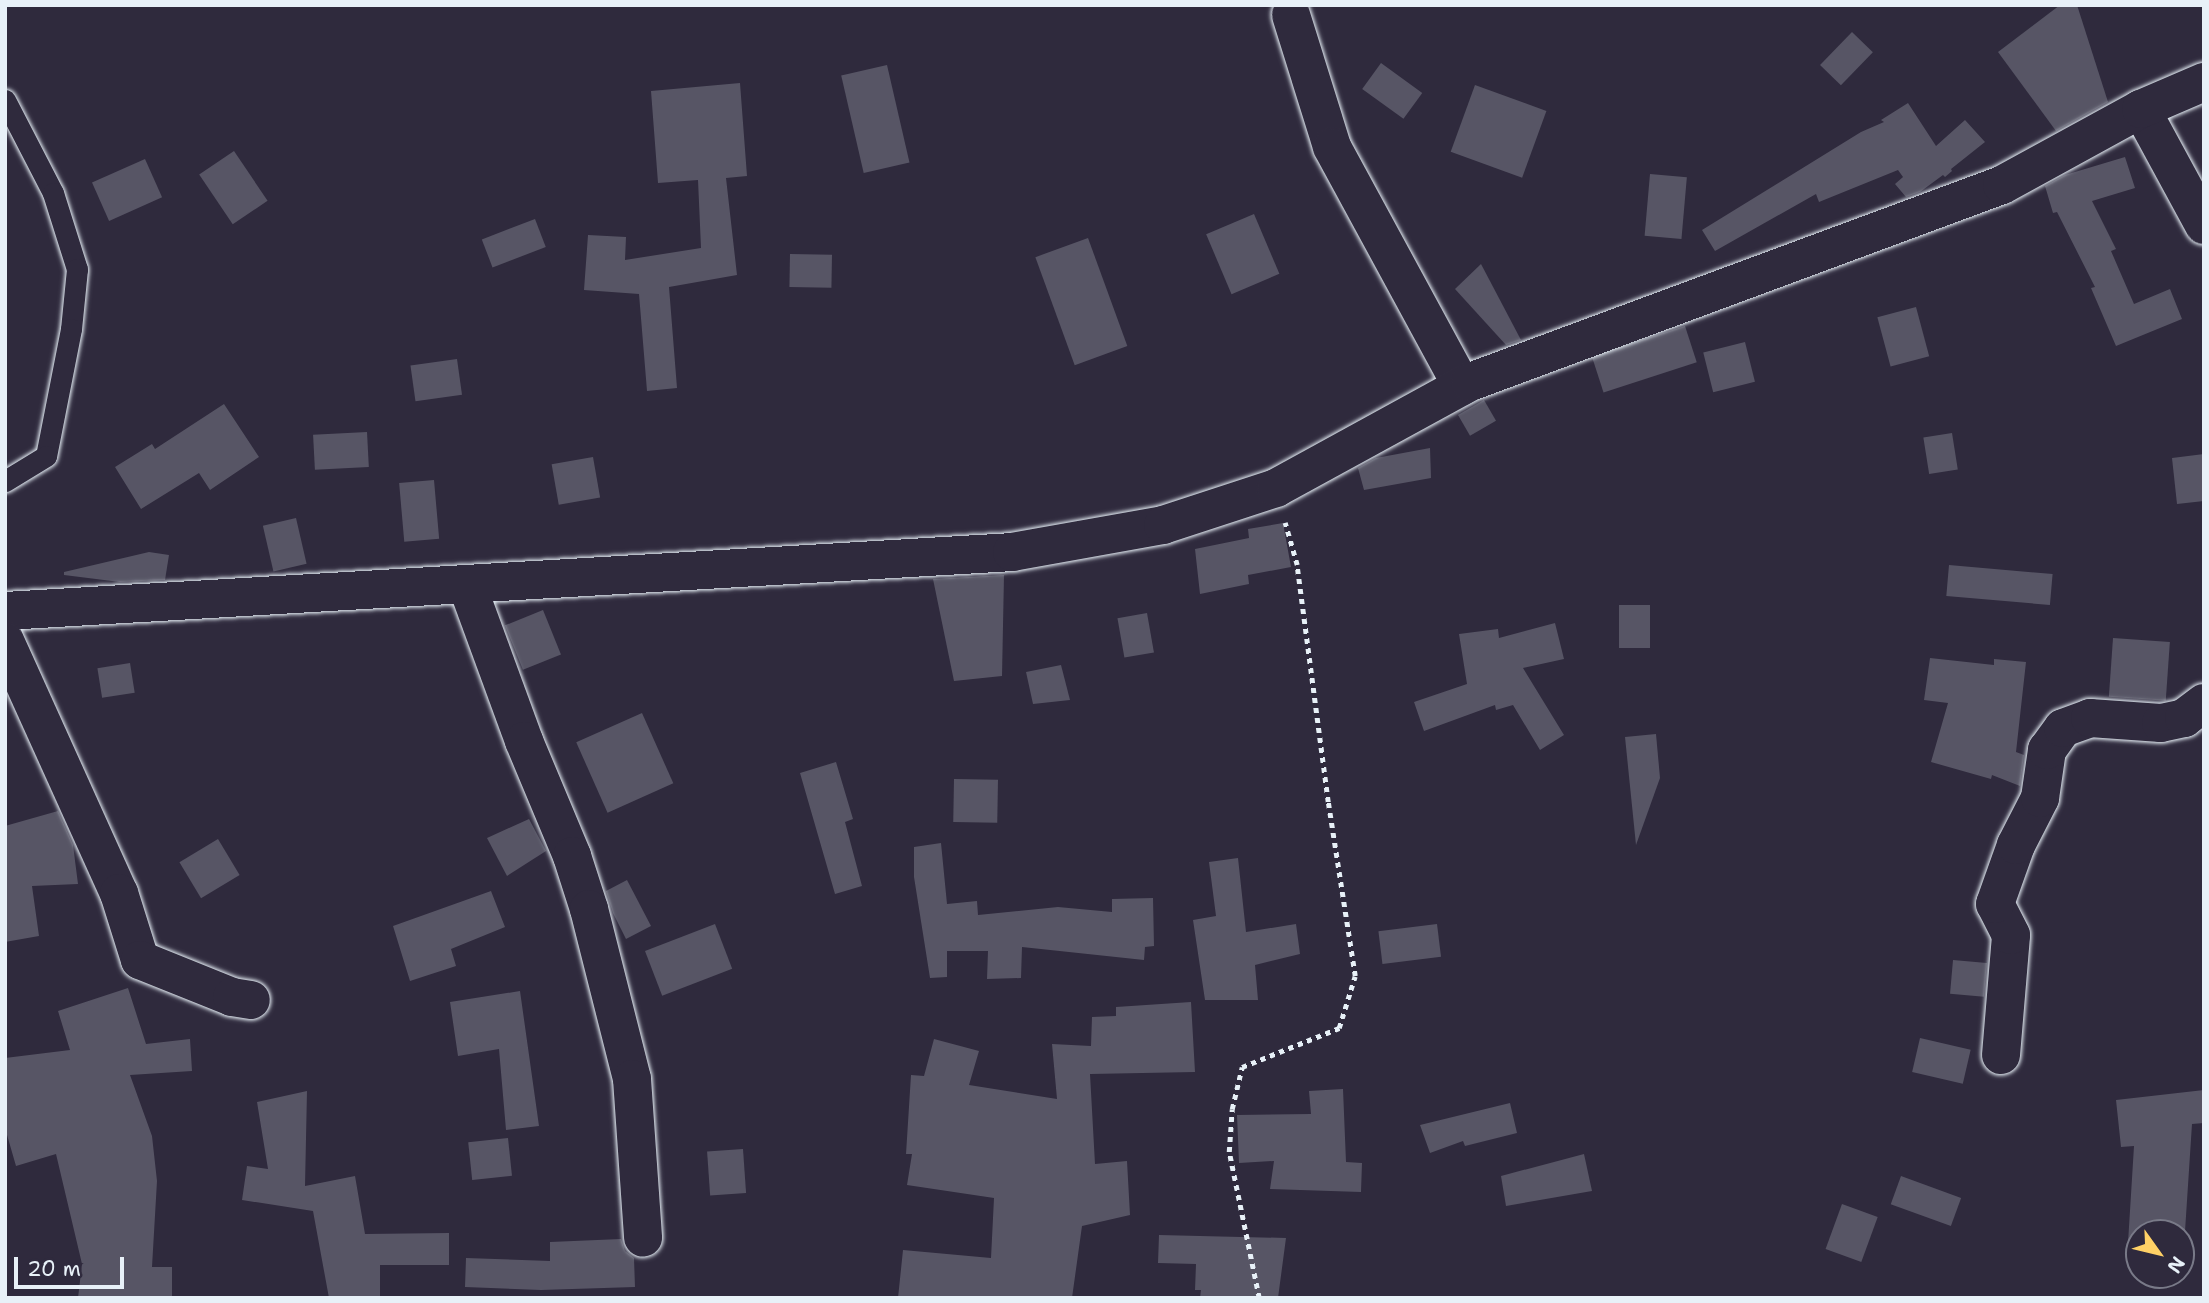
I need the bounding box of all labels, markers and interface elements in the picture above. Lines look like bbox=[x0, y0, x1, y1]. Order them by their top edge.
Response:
north arrow bbox=[2125, 1219, 2195, 1289]
scale bar bbox=[18, 1244, 128, 1288]
text: N bbox=[2162, 1252, 2191, 1278]
text: 20 m bbox=[27, 1255, 81, 1283]

